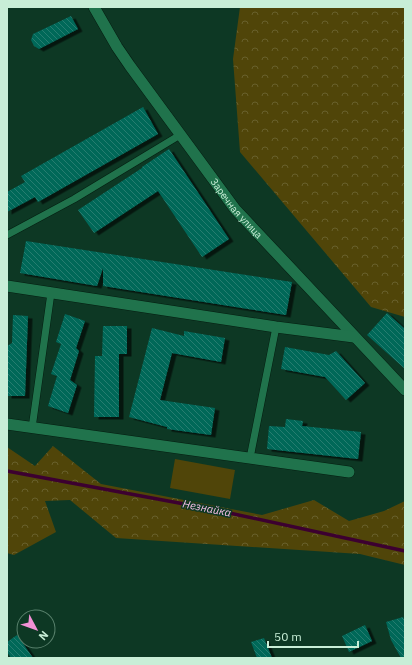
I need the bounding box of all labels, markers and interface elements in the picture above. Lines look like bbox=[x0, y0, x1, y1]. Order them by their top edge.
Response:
street label: Заречная улица bbox=[208, 175, 266, 241]
water label: Незнайка bbox=[181, 496, 233, 520]
north arrow bbox=[16, 609, 56, 649]
scale bar bbox=[268, 623, 358, 649]
text: N bbox=[36, 628, 51, 643]
text: 50 m bbox=[274, 629, 302, 644]

